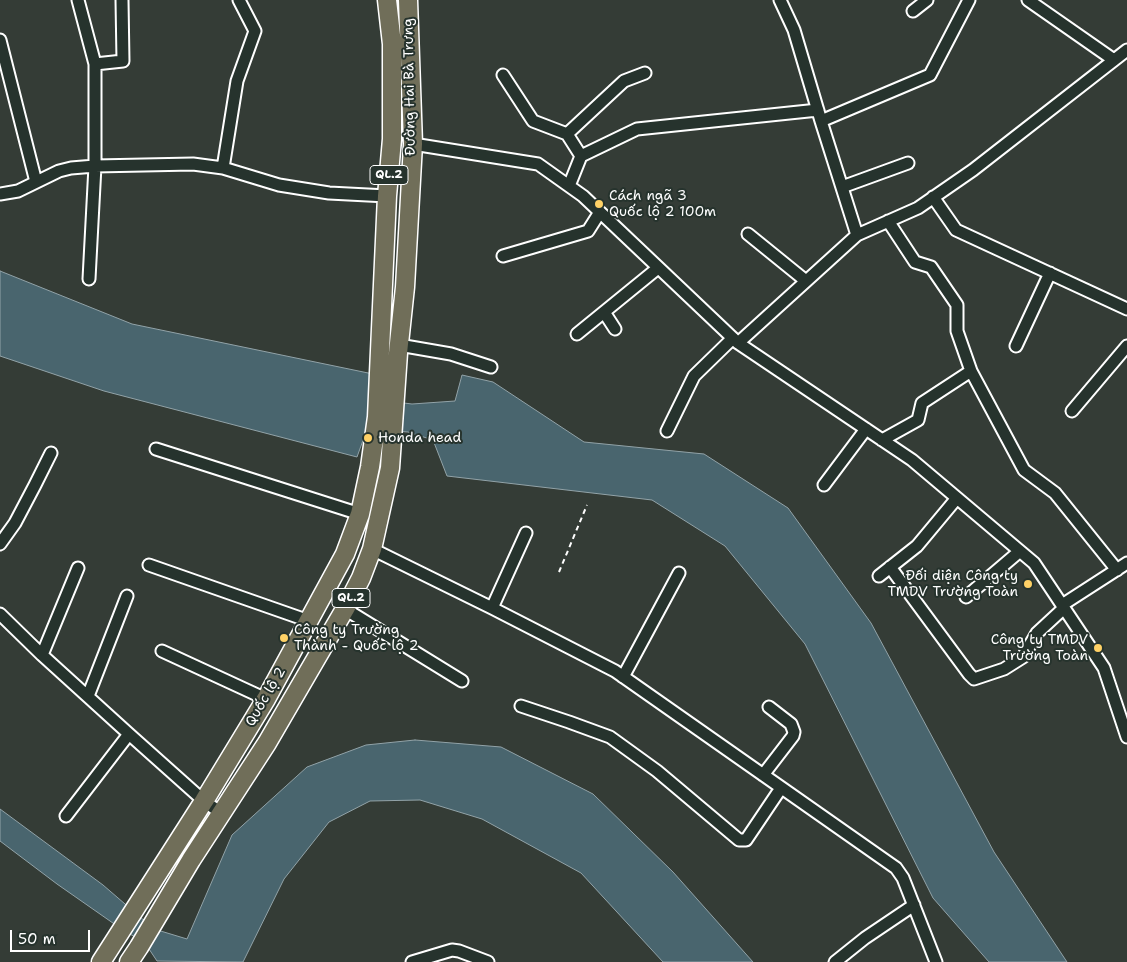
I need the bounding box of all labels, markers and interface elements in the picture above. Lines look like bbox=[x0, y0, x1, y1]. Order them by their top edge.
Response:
street label: Đường Hai Bà Trưng bbox=[400, 18, 420, 156]
road number: QL.2 bbox=[370, 166, 408, 184]
place label: Cách ngã 3 Quốc lộ 2 100m bbox=[609, 188, 716, 220]
marker: Cách ngã 3 Quốc lộ 2 100m bbox=[593, 198, 605, 210]
place label: Honda head bbox=[378, 430, 461, 446]
marker: Honda head bbox=[362, 432, 374, 444]
place label: Đối diện Công ty TMDV Trường Toàn bbox=[887, 568, 1018, 600]
marker: Đối diện Công ty TMDV Trường Toàn bbox=[1022, 578, 1034, 590]
road number: QL.2 bbox=[332, 588, 370, 608]
place label: Công ty Trường Thành - Quốc lộ 2 bbox=[294, 622, 418, 654]
marker: Công ty Trường Thành - Quốc lộ 2 bbox=[278, 632, 290, 644]
place label: Công ty TMDV Trường Toàn bbox=[991, 632, 1088, 664]
marker: Công ty TMDV Trường Toàn bbox=[1092, 642, 1104, 654]
street label: Quốc lộ 2 bbox=[242, 664, 290, 730]
scale bar bbox=[12, 920, 92, 952]
text: 50 m bbox=[18, 929, 56, 949]

